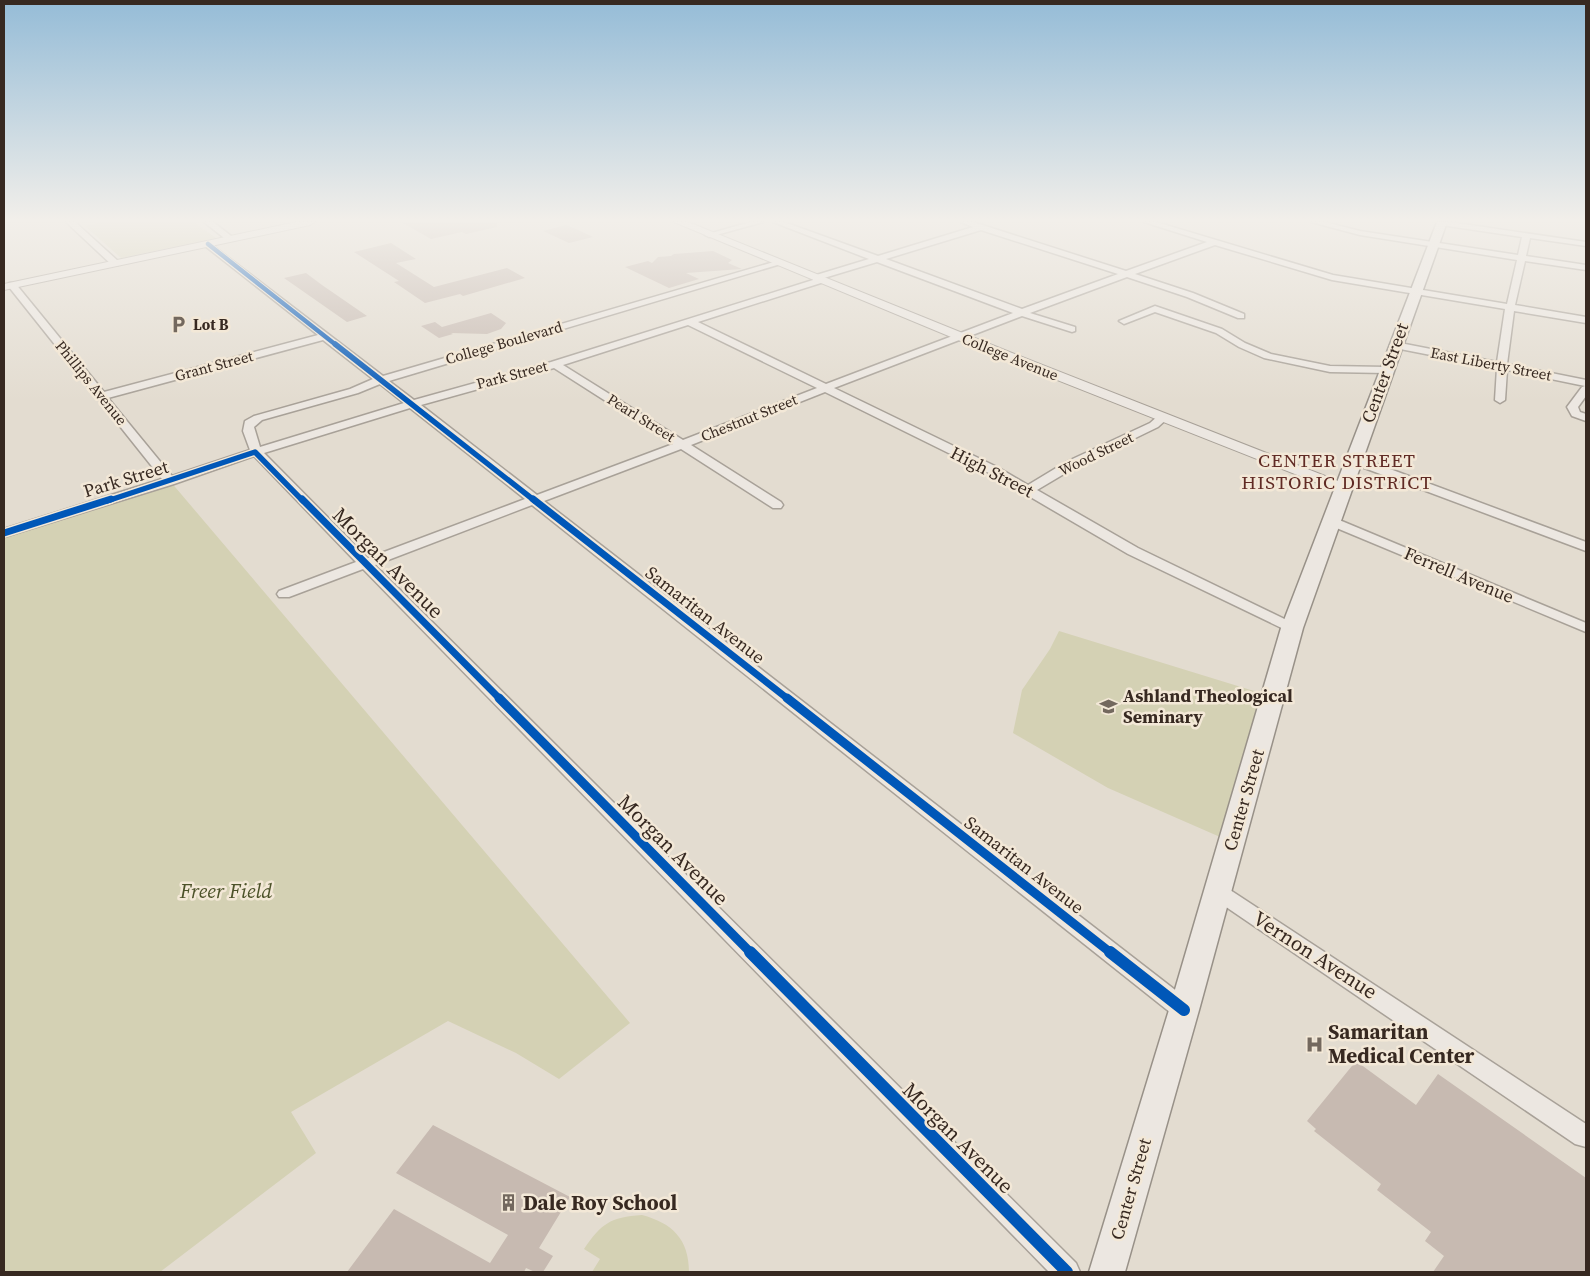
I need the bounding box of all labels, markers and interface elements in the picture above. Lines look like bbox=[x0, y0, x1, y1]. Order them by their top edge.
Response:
place label: Lot B bbox=[193, 314, 229, 335]
parking icon: Lot B bbox=[169, 315, 189, 335]
street label: College Boulevard bbox=[443, 316, 565, 369]
street label: Center Street bbox=[1355, 319, 1414, 426]
street label: College Avenue bbox=[959, 328, 1062, 386]
street label: Phillips Avenue bbox=[51, 336, 132, 430]
street label: East Liberty Street bbox=[1429, 341, 1553, 386]
street label: Grant Street bbox=[172, 345, 255, 386]
street label: Park Street bbox=[474, 355, 550, 394]
street label: Pearl Street bbox=[603, 388, 679, 447]
street label: Chestnut Street bbox=[697, 389, 800, 446]
street label: Wood Street bbox=[1055, 426, 1137, 481]
street label: High Street bbox=[946, 440, 1038, 503]
district label: CENTER STREET HISTORIC DISTRICT bbox=[1241, 447, 1433, 495]
street label: Park Street bbox=[80, 454, 172, 503]
street label: Morgan Avenue bbox=[326, 501, 450, 625]
street label: Ferrell Avenue bbox=[1400, 540, 1518, 609]
street label: Samaritan Avenue bbox=[640, 560, 770, 669]
place label: Ashland Theological Seminary bbox=[1123, 683, 1293, 729]
school or university icon: Ashland Theological Seminary bbox=[1099, 696, 1119, 716]
street label: Center Street bbox=[1217, 746, 1270, 854]
street label: Morgan Avenue bbox=[611, 788, 735, 912]
street label: Samaritan Avenue bbox=[959, 810, 1089, 919]
park label: Freer Field bbox=[179, 876, 272, 905]
street label: Vernon Avenue bbox=[1247, 903, 1383, 1006]
place label: Samaritan Medical Center bbox=[1328, 1017, 1475, 1070]
hospital icon: Samaritan Medical Center bbox=[1304, 1034, 1324, 1054]
street label: Morgan Avenue bbox=[896, 1076, 1020, 1200]
street label: Center Street bbox=[1104, 1135, 1157, 1243]
place label: Dale Roy School bbox=[523, 1188, 678, 1217]
building icon: Dale Roy School bbox=[499, 1193, 519, 1213]

